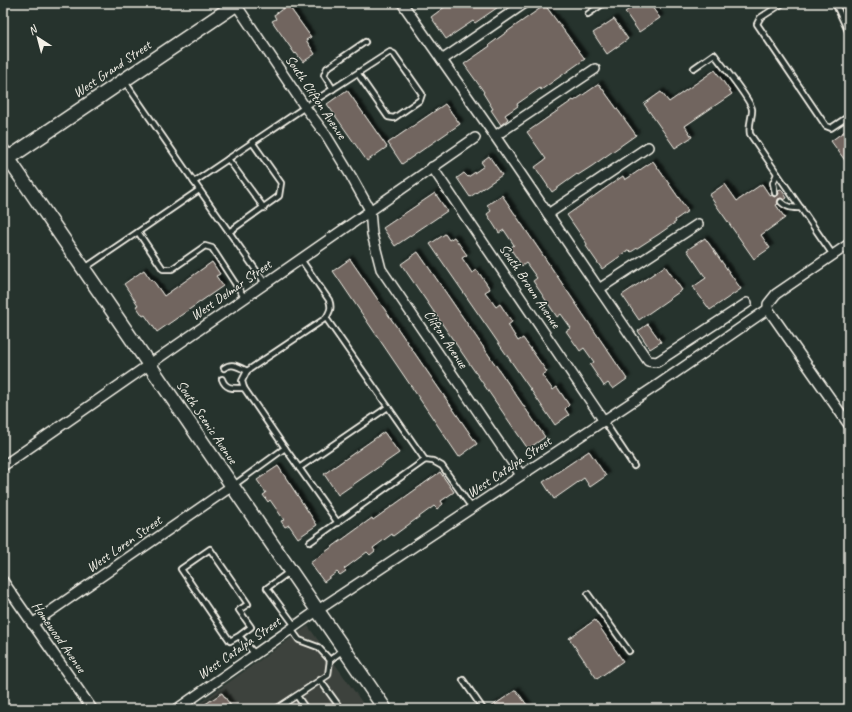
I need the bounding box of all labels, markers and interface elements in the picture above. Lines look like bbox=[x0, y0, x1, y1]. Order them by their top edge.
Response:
north arrow bbox=[18, 18, 58, 58]
text: N bbox=[25, 21, 41, 38]
street label: West Grand Street bbox=[70, 36, 155, 101]
street label: South Clifton Avenue bbox=[282, 52, 351, 144]
street label: South Brown Avenue bbox=[496, 241, 565, 332]
street label: West Delmar Street bbox=[187, 255, 276, 324]
street label: Clifton Avenue bbox=[420, 307, 472, 373]
street label: South Scenic Avenue bbox=[173, 377, 242, 468]
street label: West Catalpa Street bbox=[464, 432, 555, 501]
street label: West Loren Street bbox=[83, 511, 166, 576]
street label: Homewood Avenue bbox=[28, 598, 91, 677]
street label: West Catalpa Street bbox=[194, 612, 285, 683]

